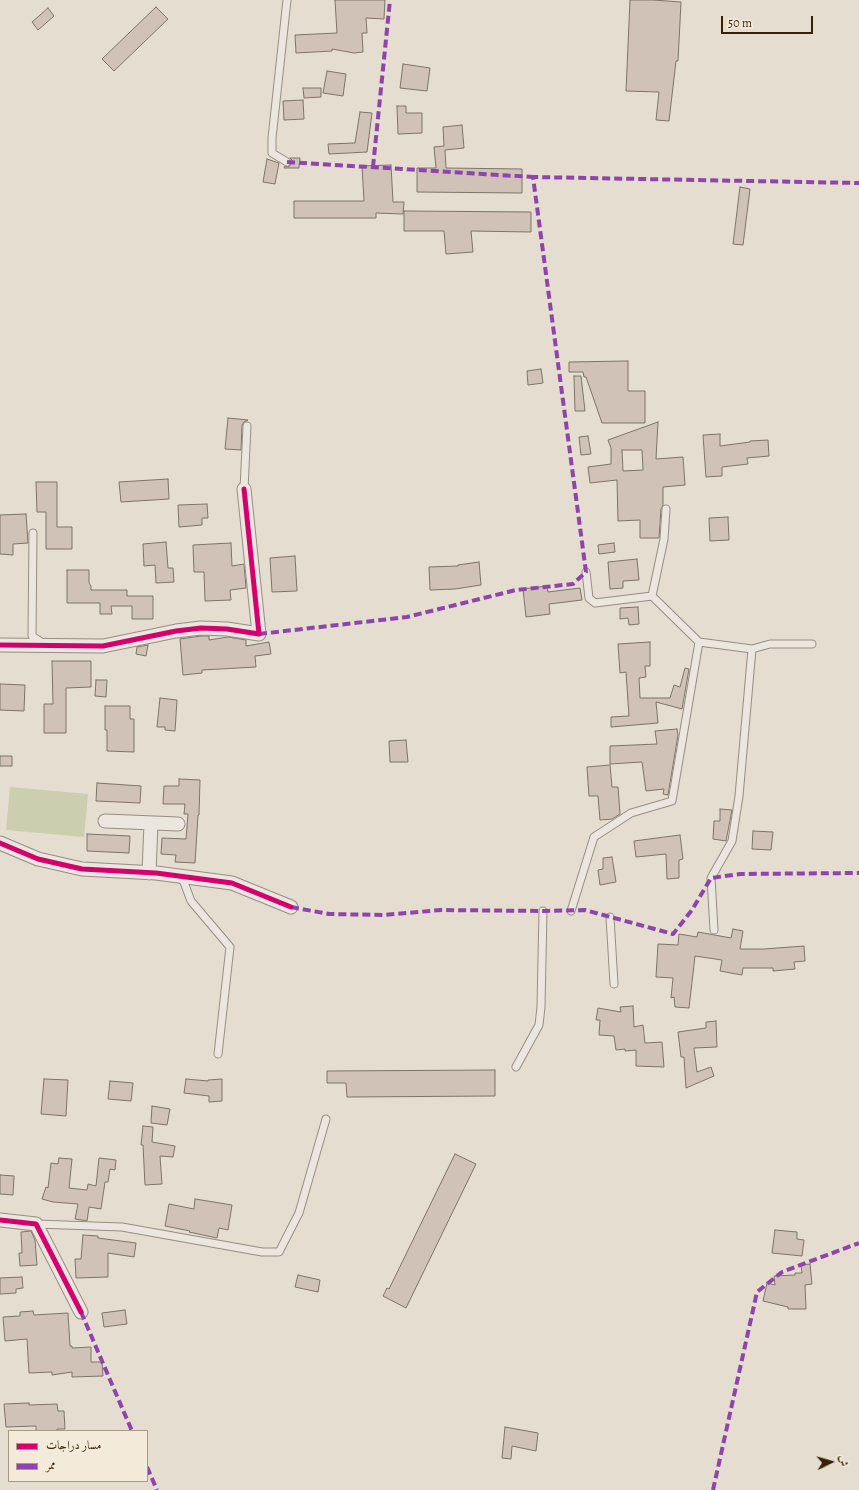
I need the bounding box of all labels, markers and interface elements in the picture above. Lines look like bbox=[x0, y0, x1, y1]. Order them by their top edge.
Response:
scale bar bbox=[723, 8, 815, 34]
text: 50 m bbox=[728, 15, 752, 31]
legend bbox=[8, 1430, 148, 1482]
text: مسار دراجات bbox=[46, 1437, 101, 1453]
north arrow bbox=[811, 1442, 851, 1482]
text: ش bbox=[836, 1455, 851, 1467]
text: ممر bbox=[46, 1457, 56, 1473]

